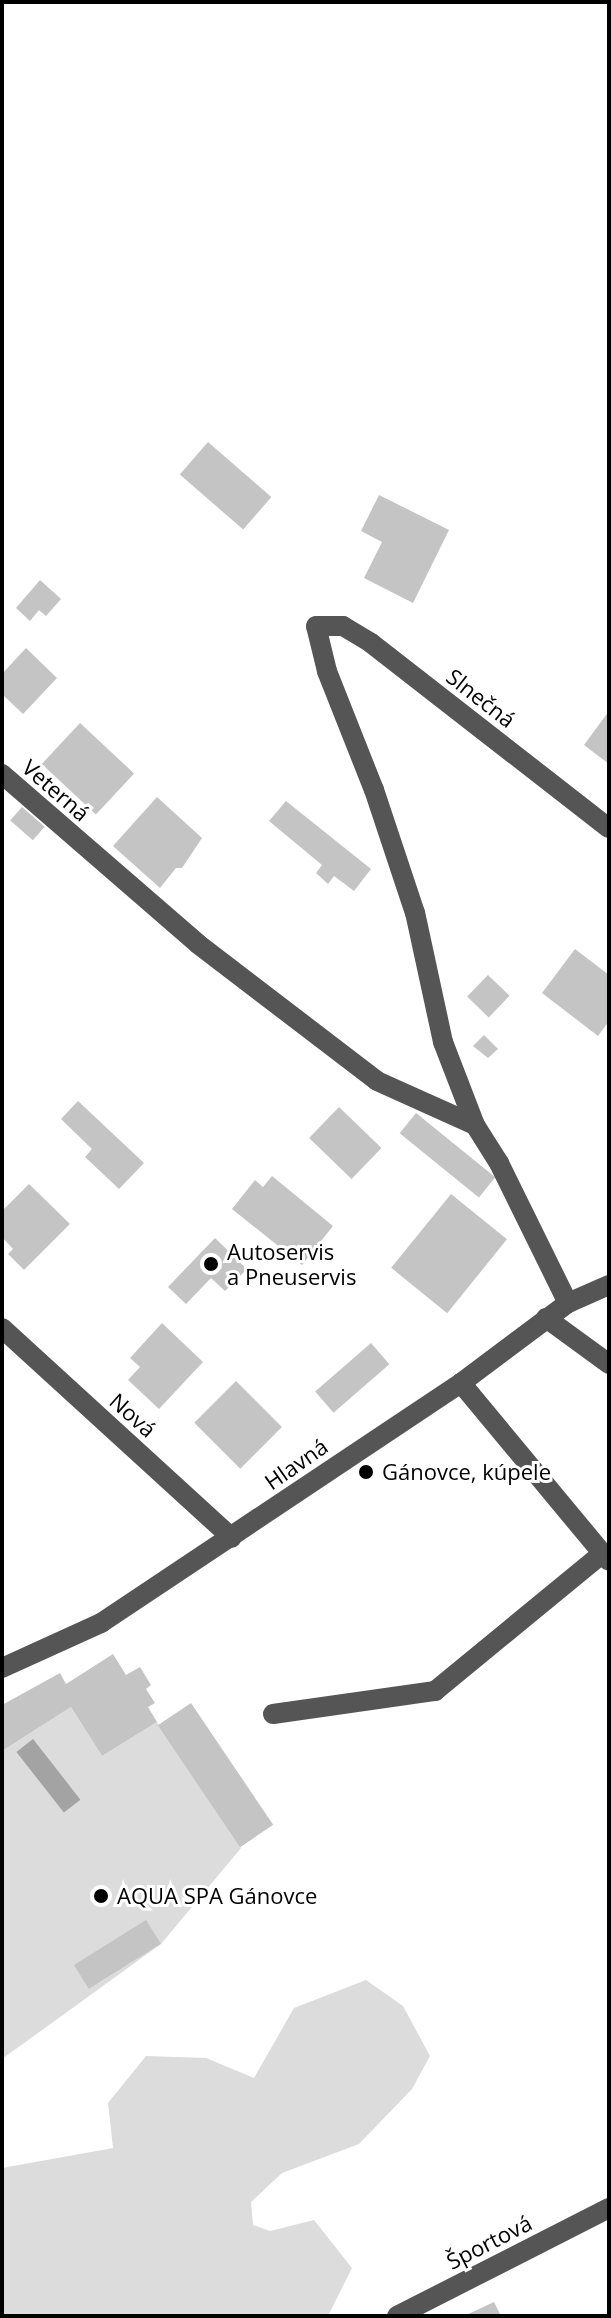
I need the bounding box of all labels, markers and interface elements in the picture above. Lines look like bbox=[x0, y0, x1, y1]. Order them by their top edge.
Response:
street label: Slnečná bbox=[441, 663, 521, 733]
street label: Veterná bbox=[17, 754, 95, 826]
place label: Autoservis a Pneuservis bbox=[227, 1238, 356, 1290]
marker: Autoservis a Pneuservis bbox=[202, 1255, 220, 1273]
street label: Nová bbox=[104, 1387, 162, 1443]
street label: Hlavná bbox=[259, 1433, 333, 1495]
place label: Gánovce, kúpele bbox=[382, 1459, 551, 1485]
marker: Gánovce, kúpele bbox=[357, 1463, 375, 1481]
place label: AQUA SPA Gánovce bbox=[117, 1883, 317, 1909]
marker: AQUA SPA Gánovce bbox=[92, 1887, 110, 1905]
street label: Športová bbox=[442, 2209, 536, 2275]

